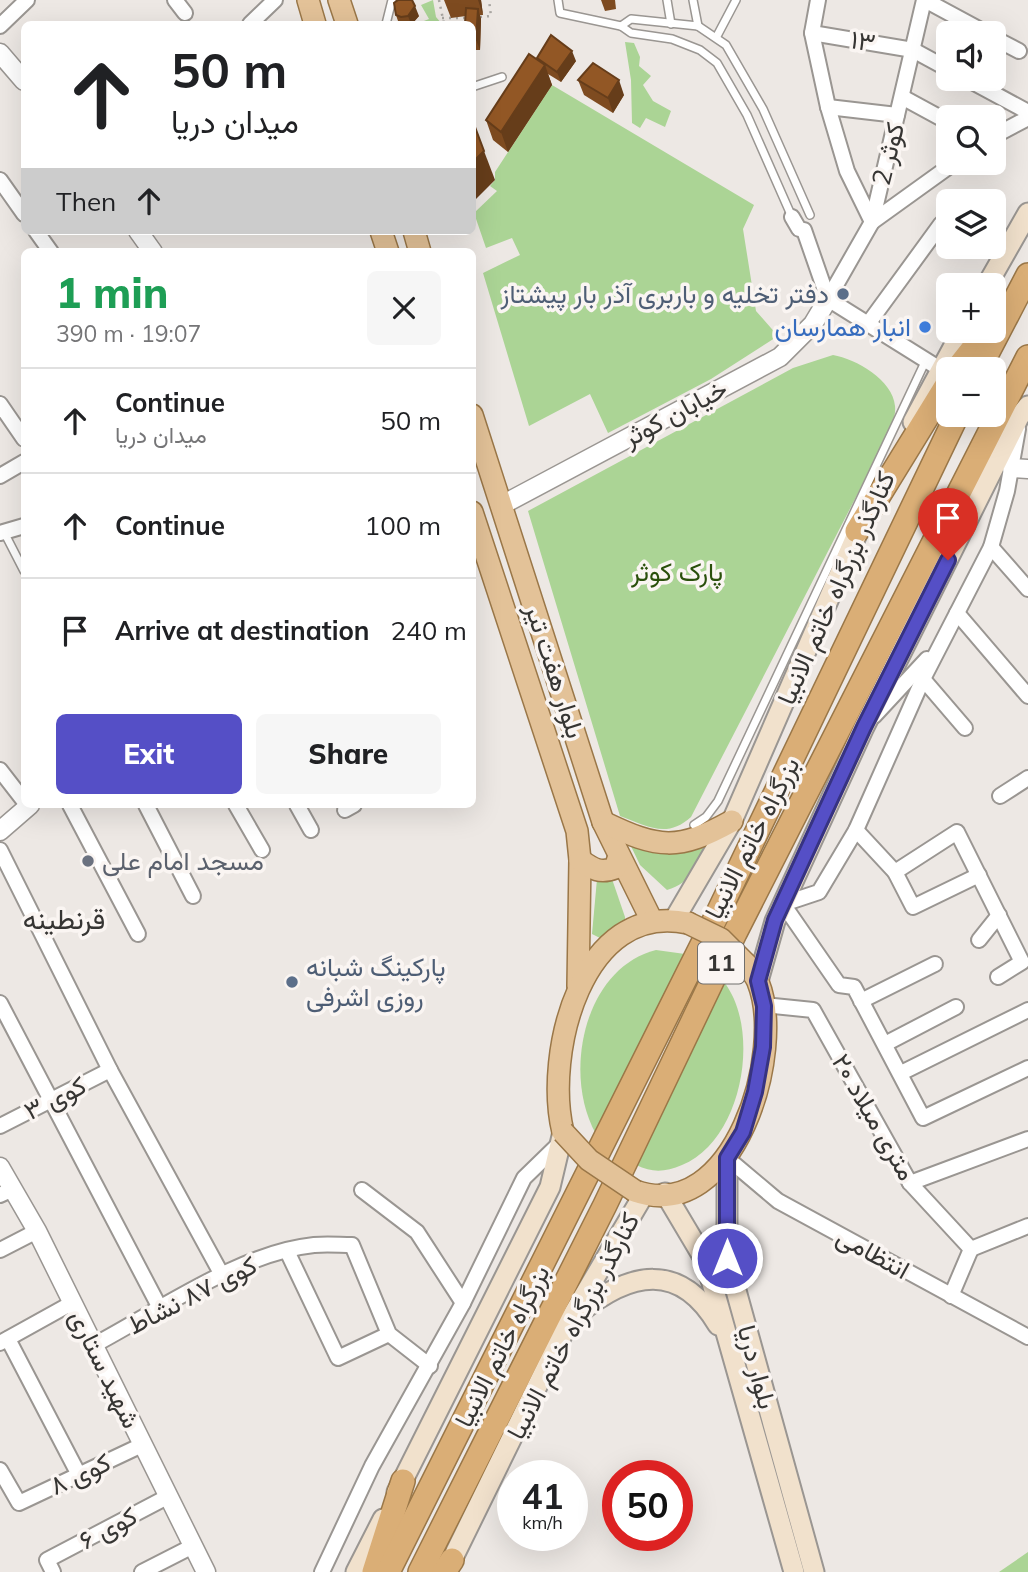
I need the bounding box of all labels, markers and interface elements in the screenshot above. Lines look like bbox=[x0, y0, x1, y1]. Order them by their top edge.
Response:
map controls bbox=[936, 21, 1006, 427]
button: sound bbox=[936, 21, 1006, 91]
street label: ۱۳ bbox=[848, 22, 878, 59]
text: 50 m bbox=[171, 39, 287, 100]
icon: ahead bbox=[56, 49, 147, 140]
text: میدان دریا bbox=[171, 101, 299, 141]
button: search bbox=[936, 105, 1006, 175]
street label: کوثر 2 bbox=[864, 119, 911, 189]
icon: ahead bbox=[130, 182, 168, 220]
text: Then bbox=[56, 185, 116, 218]
button: layers bbox=[936, 189, 1006, 259]
text: 1 min bbox=[56, 266, 169, 319]
button: close bbox=[367, 271, 441, 345]
button: + bbox=[936, 273, 1006, 343]
place label: دفتر تخلیه و باربری آذر بار پیشتاز bbox=[500, 277, 829, 312]
marker: دفتر تخلیه و باربری آذر بار پیشتاز bbox=[835, 286, 851, 302]
place label: انبار همارسان bbox=[775, 310, 911, 343]
text: 390 m · 19:07 bbox=[56, 319, 201, 348]
marker: انبار همارسان bbox=[917, 319, 933, 335]
button: − bbox=[936, 357, 1006, 427]
street label: خیابان کوثر bbox=[616, 371, 733, 454]
text: Continue bbox=[115, 386, 225, 419]
icon: ahead bbox=[56, 402, 94, 440]
text: 50 m bbox=[380, 404, 441, 437]
text: میدان دریا bbox=[115, 420, 207, 449]
street label: کنارگذر بزرگراه خاتم الانبیا bbox=[769, 466, 903, 710]
pin bbox=[918, 488, 978, 560]
icon: arrive bbox=[929, 499, 967, 537]
icon: ahead bbox=[56, 507, 94, 545]
text: Continue bbox=[115, 509, 225, 542]
text: 100 m bbox=[365, 509, 441, 542]
park label: پارک کوثر bbox=[630, 555, 723, 590]
street label: بلوار هفت تیر bbox=[518, 598, 593, 742]
icon: arrive bbox=[56, 612, 94, 650]
text: Arrive at destination bbox=[115, 614, 370, 647]
text: 240 m bbox=[391, 614, 467, 647]
button: Exit bbox=[56, 714, 242, 794]
button: Share bbox=[256, 714, 441, 794]
street label: بزرگراه خاتم الانبیا bbox=[697, 751, 807, 925]
place label: مسجد امام علی bbox=[102, 844, 264, 878]
marker: مسجد امام علی bbox=[80, 853, 96, 869]
district label: قرنطینه bbox=[23, 901, 105, 937]
road number: 11 bbox=[698, 943, 744, 984]
place label: پارکینگ شبانه روزی اشرفی bbox=[306, 950, 446, 1013]
marker: پارکینگ شبانه روزی اشرفی bbox=[284, 974, 300, 990]
street label: ۲۰ متری میلاد bbox=[825, 1047, 924, 1186]
street label: کوی ۳ bbox=[18, 1068, 91, 1127]
street label: کنارگذر بزرگراه خاتم الانبیا bbox=[500, 1207, 646, 1445]
street label: انتظامی bbox=[831, 1219, 916, 1286]
position arrow bbox=[690, 1221, 764, 1295]
street label: کوی ۸۷ نشاط bbox=[121, 1248, 262, 1341]
street label: بزرگراه خاتم الانبیا bbox=[448, 1260, 556, 1432]
street label: شهید ستاری bbox=[63, 1304, 148, 1434]
street label: بلوار دریا bbox=[730, 1321, 784, 1412]
street label: کوی ۸ bbox=[44, 1445, 116, 1502]
speed limit sign: 50 bbox=[602, 1460, 693, 1551]
text: 41 bbox=[521, 1474, 564, 1518]
street label: کوی ۶ bbox=[73, 1499, 142, 1556]
text: km/h bbox=[522, 1511, 563, 1534]

